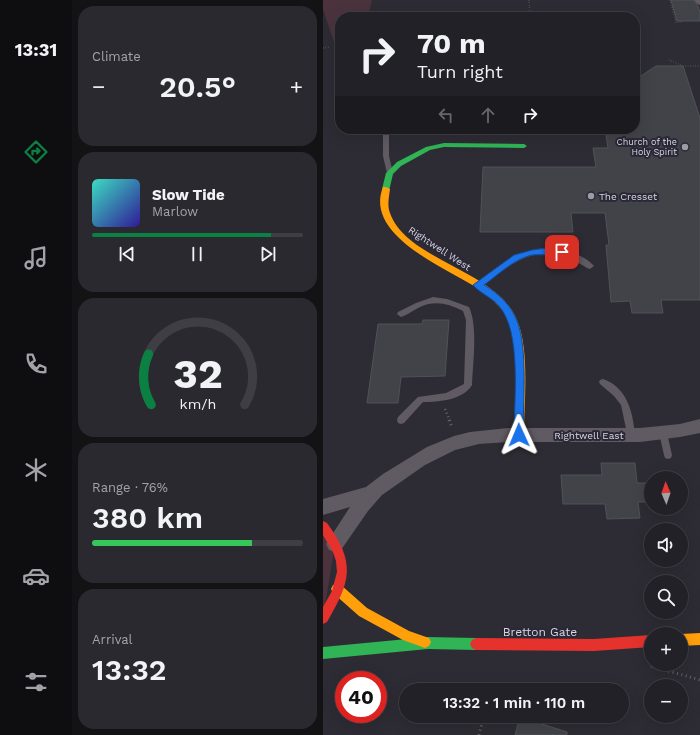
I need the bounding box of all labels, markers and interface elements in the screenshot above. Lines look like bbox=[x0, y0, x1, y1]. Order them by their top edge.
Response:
text: 70 m bbox=[417, 27, 486, 60]
icon: right bbox=[351, 28, 403, 80]
text: 13:31 bbox=[15, 39, 57, 60]
text: Climate bbox=[92, 49, 141, 64]
text: Turn right bbox=[417, 61, 503, 82]
text: 20.5° bbox=[159, 69, 236, 104]
text: − bbox=[92, 74, 105, 99]
text: + bbox=[290, 74, 303, 99]
icon: left bbox=[435, 104, 457, 126]
icon: ahead bbox=[477, 104, 499, 126]
icon: right bbox=[519, 104, 541, 126]
place label: Church of the Holy Spirit bbox=[617, 137, 677, 157]
icon: directions bbox=[22, 138, 50, 166]
marker: Church of the Holy Spirit bbox=[680, 142, 690, 152]
text: Slow Tide bbox=[152, 186, 225, 204]
marker: The Cresset bbox=[586, 191, 596, 201]
place label: The Cresset bbox=[599, 191, 658, 202]
text: Marlow bbox=[152, 204, 198, 219]
street label: Rightwell West bbox=[406, 224, 474, 273]
pin bbox=[545, 235, 579, 269]
icon: arrive bbox=[551, 241, 573, 263]
icon: previous bbox=[116, 243, 138, 265]
icon: pause bbox=[186, 243, 208, 265]
icon: next bbox=[257, 243, 279, 265]
icon: music bbox=[22, 244, 50, 272]
text: 32 bbox=[173, 349, 222, 398]
icon: phone bbox=[22, 350, 50, 378]
text: km/h bbox=[179, 396, 216, 412]
position arrow bbox=[498, 414, 540, 456]
street label: Rightwell East bbox=[554, 430, 625, 441]
icon: climate bbox=[22, 456, 50, 484]
north arrow bbox=[644, 471, 688, 515]
map controls bbox=[644, 471, 688, 723]
text: Range · 76% bbox=[92, 480, 168, 495]
text: 380 km bbox=[92, 500, 203, 535]
button: sound bbox=[644, 523, 688, 567]
icon: car bbox=[22, 562, 50, 590]
button: search bbox=[644, 575, 688, 619]
street label: Bretton Gate bbox=[503, 625, 577, 639]
button: + bbox=[644, 627, 688, 671]
text: Arrival bbox=[92, 632, 133, 647]
text: 13:32 bbox=[92, 652, 167, 687]
icon: filters bbox=[22, 668, 50, 696]
speed limit sign: 40 bbox=[335, 671, 387, 723]
button: − bbox=[644, 679, 688, 723]
text: 13:32 · 1 min · 110 m bbox=[443, 694, 585, 712]

